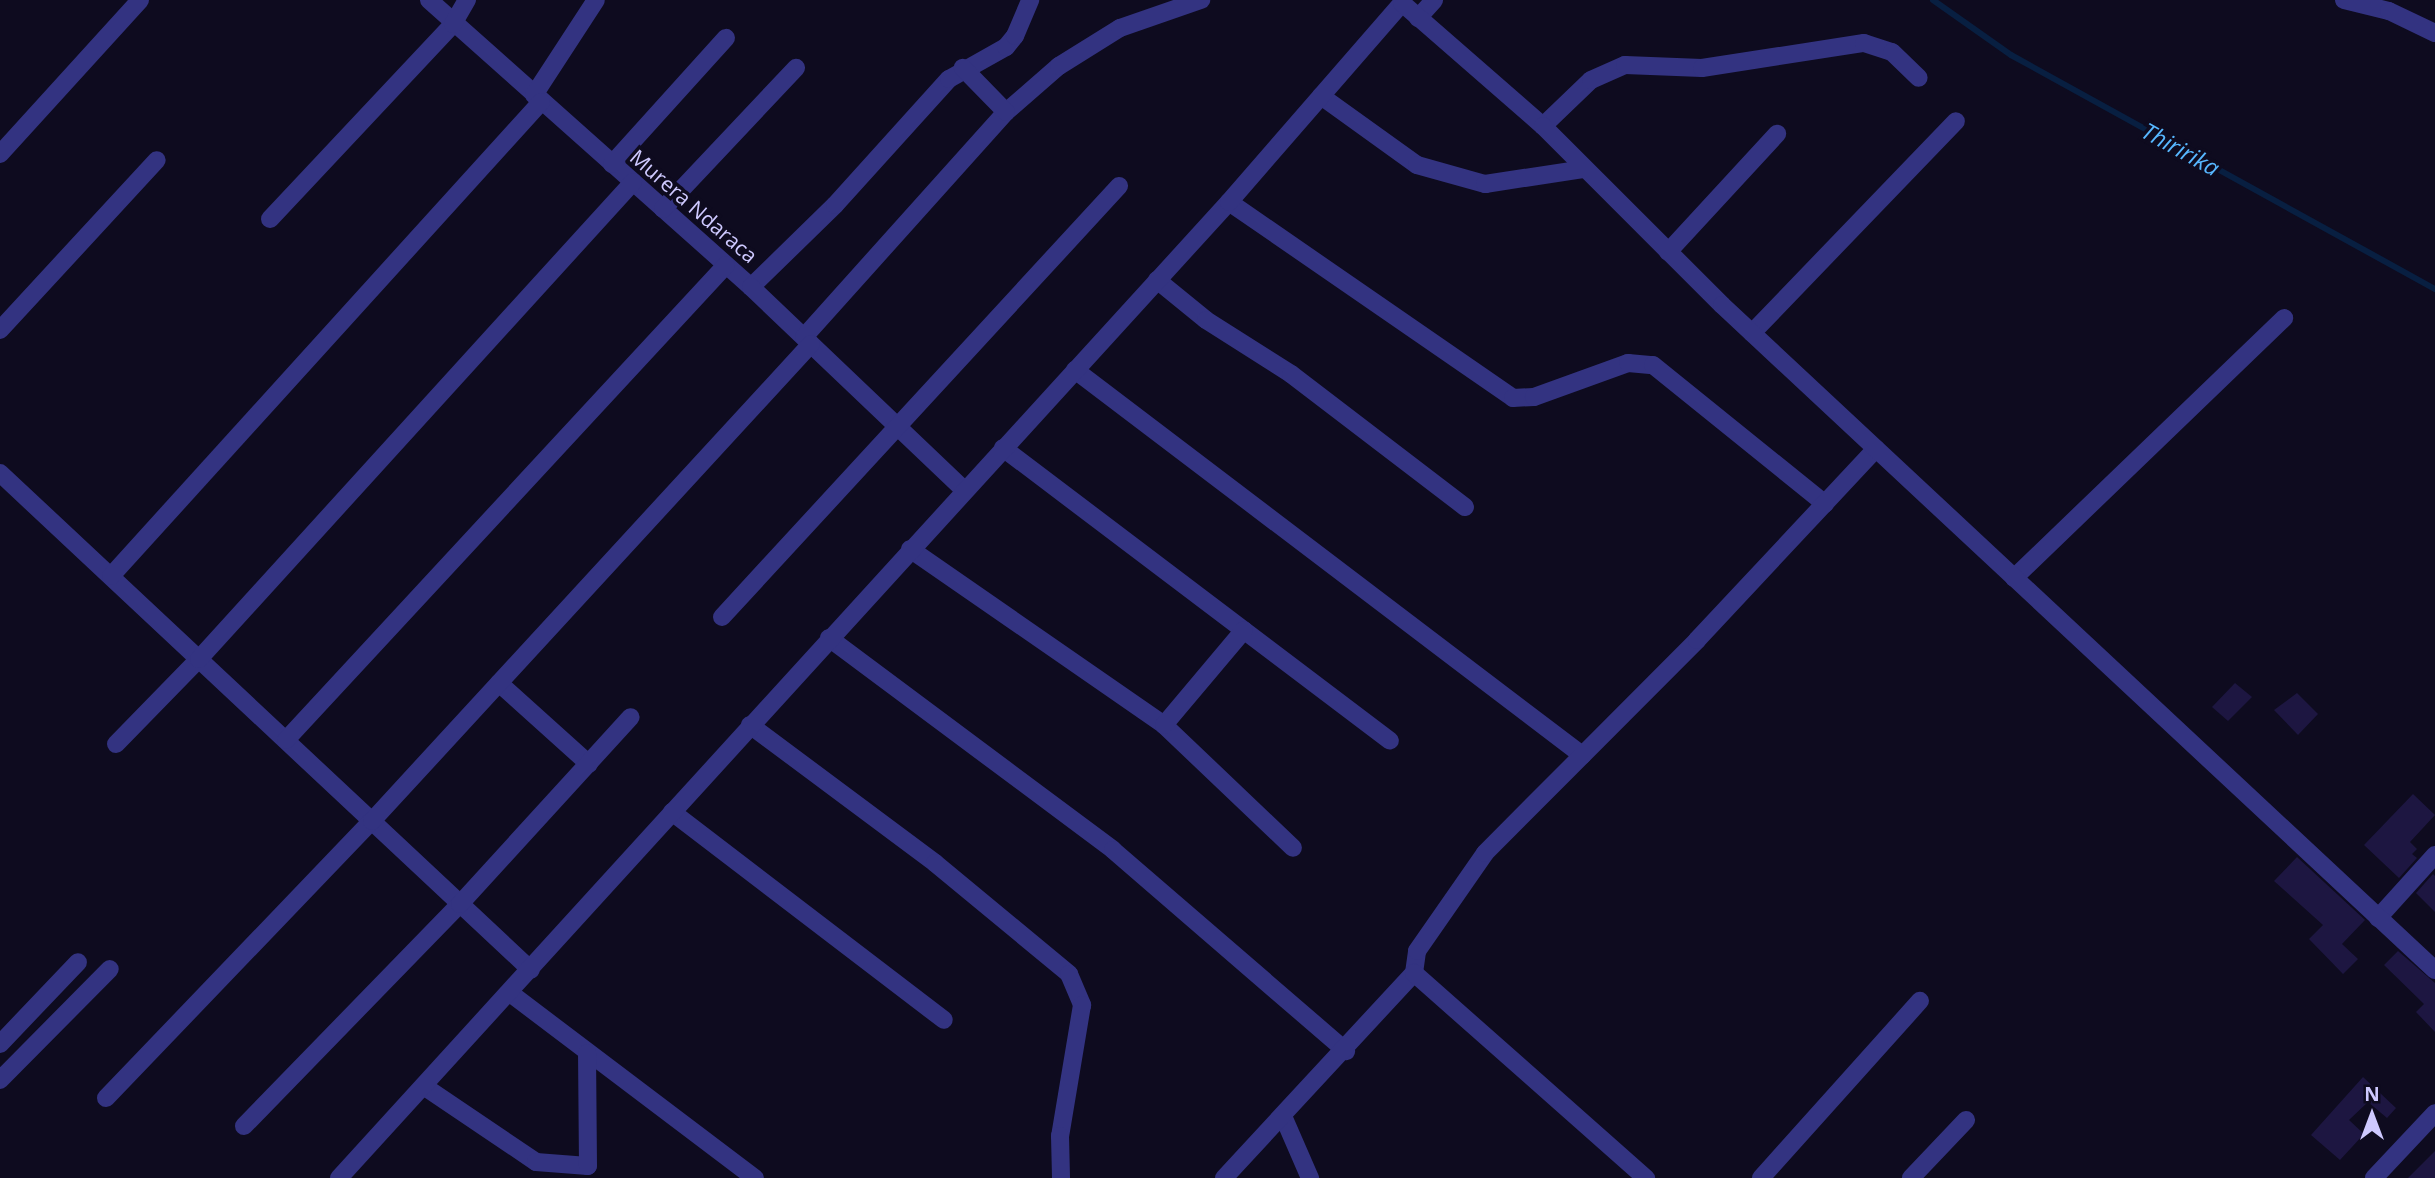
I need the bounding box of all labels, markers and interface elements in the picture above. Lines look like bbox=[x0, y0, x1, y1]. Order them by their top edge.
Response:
water label: Thiririka bbox=[2137, 116, 2225, 182]
street label: Murera Ndaraca bbox=[625, 144, 763, 268]
north arrow bbox=[2337, 1080, 2407, 1150]
text: N bbox=[2364, 1081, 2380, 1107]

